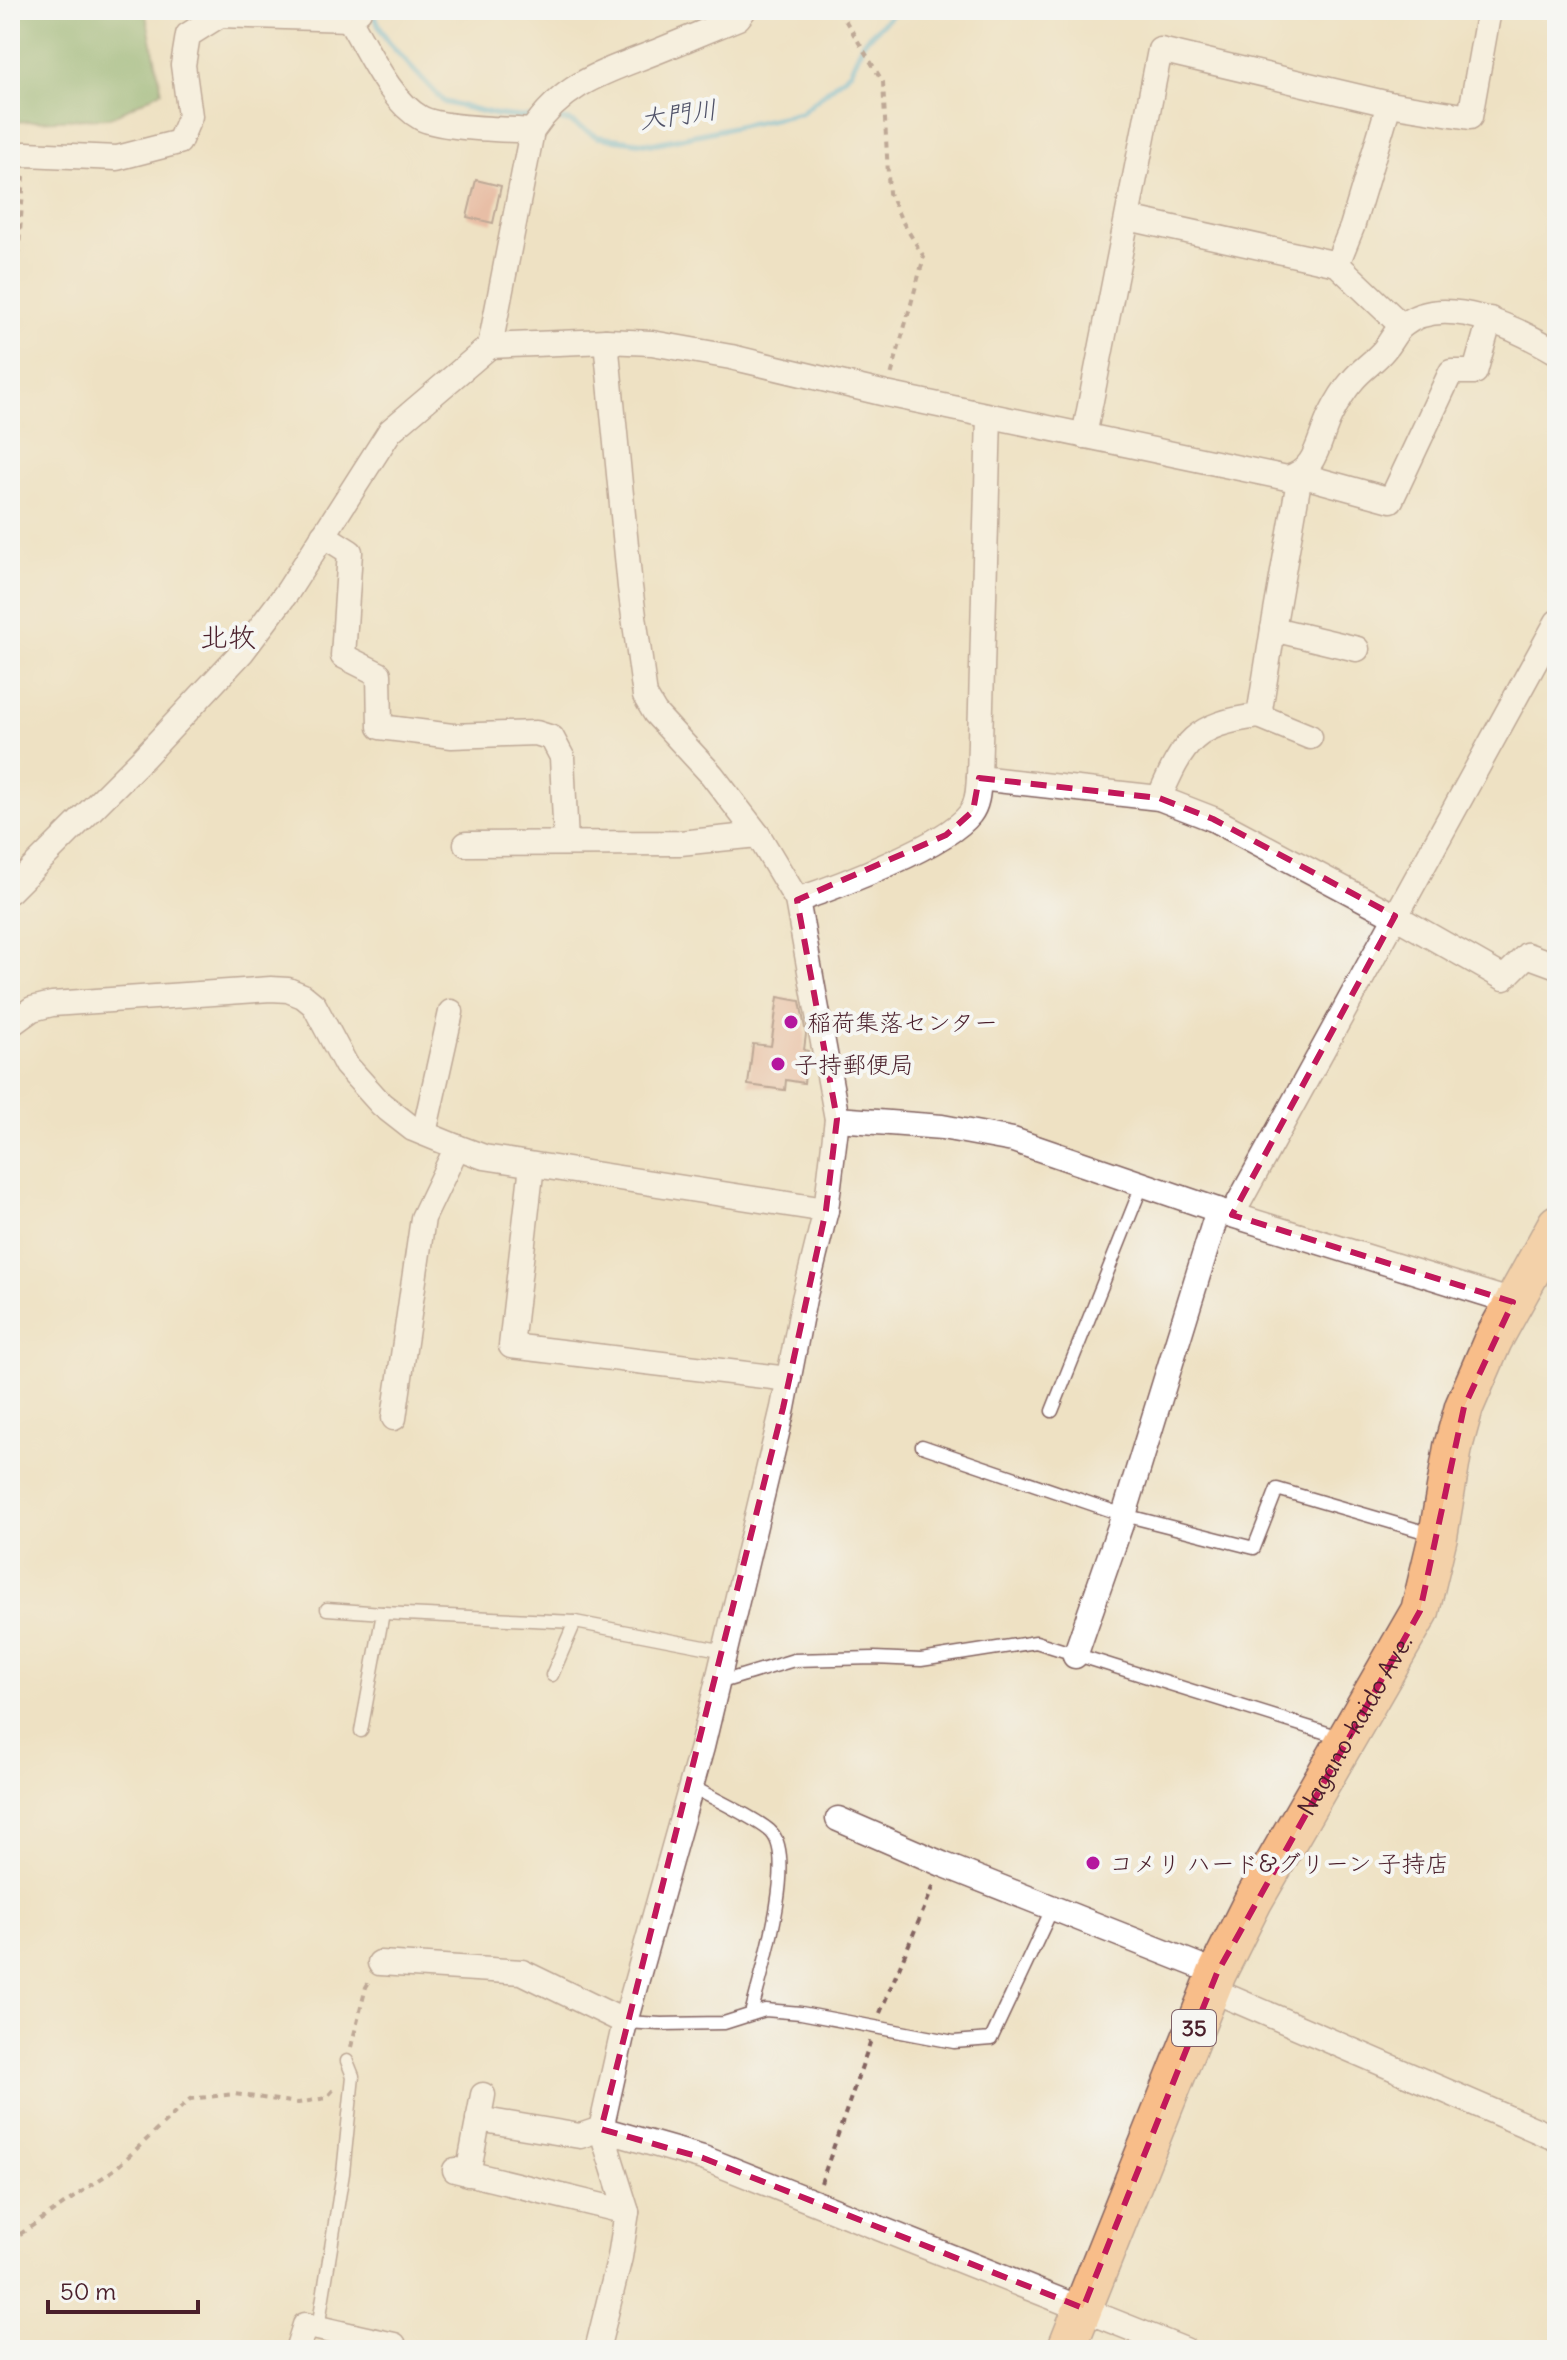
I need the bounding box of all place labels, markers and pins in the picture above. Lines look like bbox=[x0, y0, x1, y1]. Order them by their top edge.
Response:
place label: 稲荷集落センター bbox=[807, 1007, 998, 1037]
marker: 稲荷集落センター bbox=[782, 1013, 800, 1031]
place label: 子持郵便局 bbox=[794, 1049, 914, 1079]
marker: 子持郵便局 bbox=[769, 1055, 787, 1073]
place label: コメリ ハード&グリーン 子持店 bbox=[1109, 1848, 1449, 1878]
marker: コメリ ハード&グリーン 子持店 bbox=[1084, 1854, 1102, 1872]

